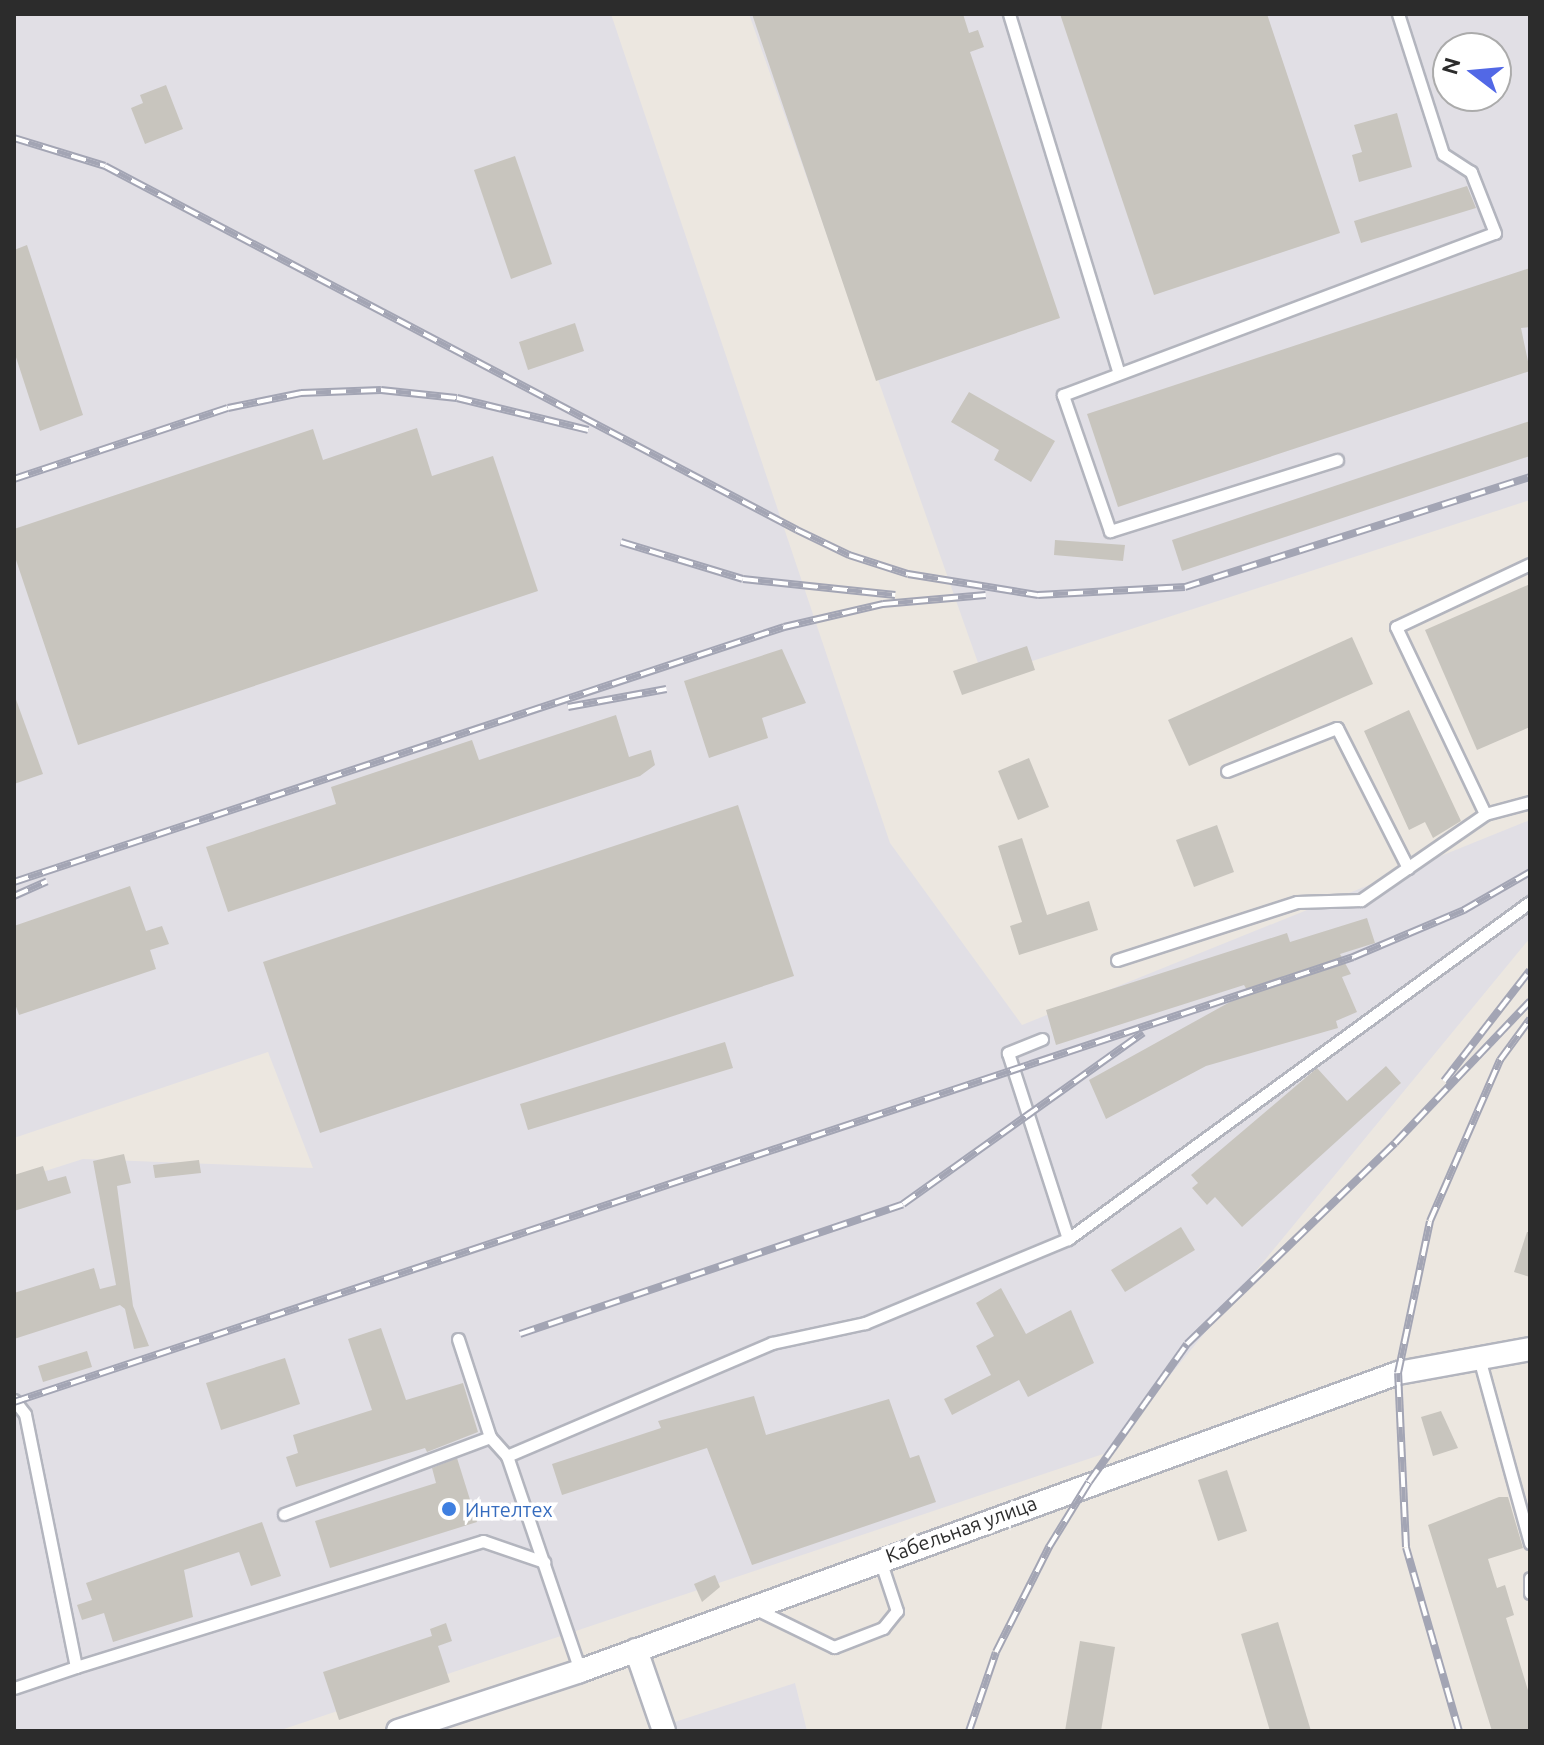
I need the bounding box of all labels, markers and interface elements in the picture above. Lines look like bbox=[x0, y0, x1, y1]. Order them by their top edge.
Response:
north arrow bbox=[1432, 32, 1512, 112]
text: N bbox=[1436, 54, 1465, 77]
street label: Кабельная улица bbox=[882, 1490, 1040, 1568]
place label: Интелтех bbox=[465, 1497, 553, 1521]
marker: Интелтех bbox=[440, 1500, 458, 1518]

